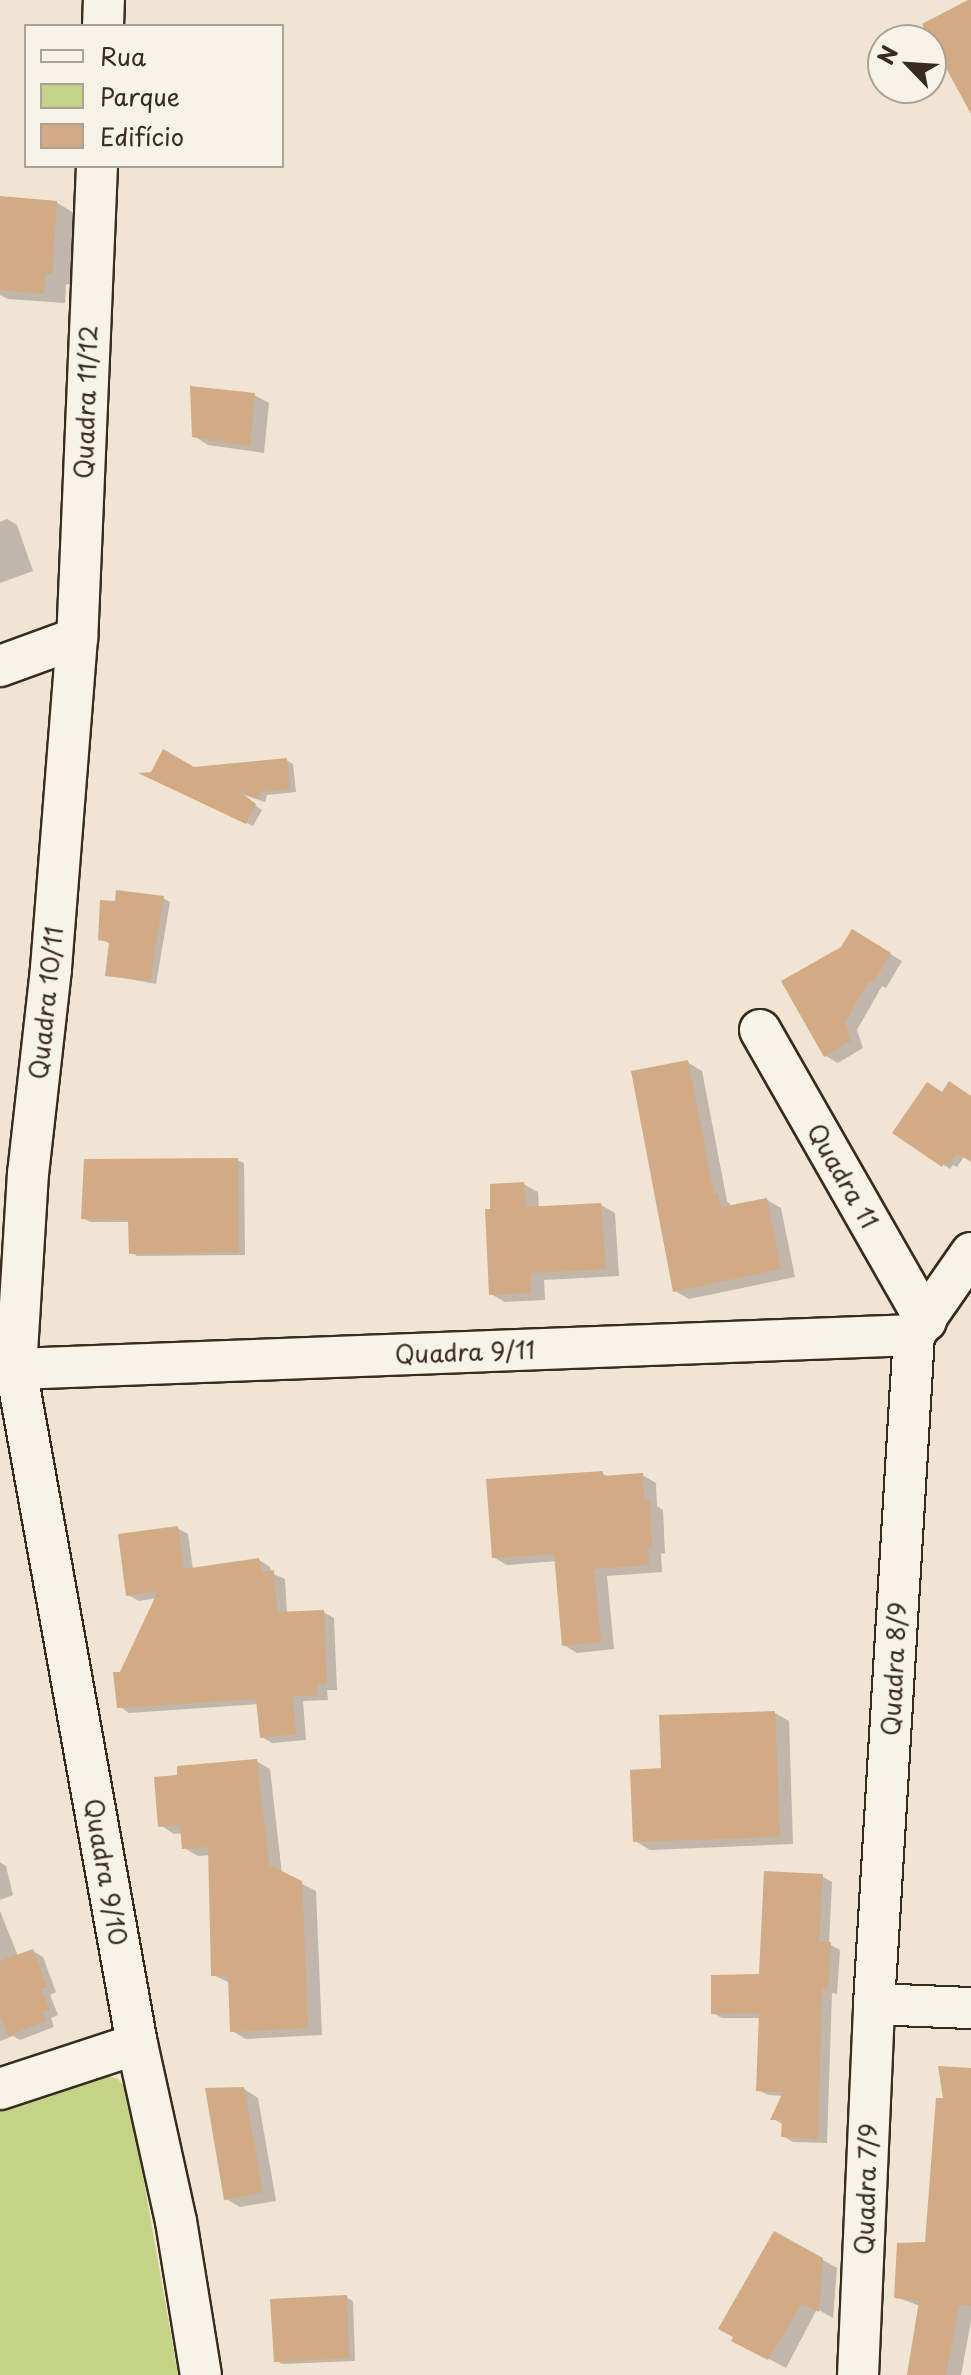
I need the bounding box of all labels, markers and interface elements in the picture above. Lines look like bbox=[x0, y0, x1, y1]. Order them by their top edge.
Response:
legend bbox=[24, 24, 284, 168]
north arrow bbox=[867, 24, 947, 104]
text: Rua bbox=[100, 38, 146, 74]
text: N bbox=[868, 40, 905, 69]
text: Parque bbox=[100, 78, 180, 114]
text: Edifício bbox=[100, 118, 184, 154]
street label: Quadra 11/12 bbox=[69, 325, 103, 479]
street label: Quadra 10/11 bbox=[24, 925, 68, 1081]
street label: Quadra 11 bbox=[801, 1118, 885, 1234]
street label: Quadra 9/11 bbox=[394, 1335, 536, 1369]
street label: Quadra 8/9 bbox=[876, 1601, 912, 1737]
street label: Quadra 9/10 bbox=[79, 1796, 133, 1948]
street label: Quadra 7/9 bbox=[849, 2122, 883, 2256]

